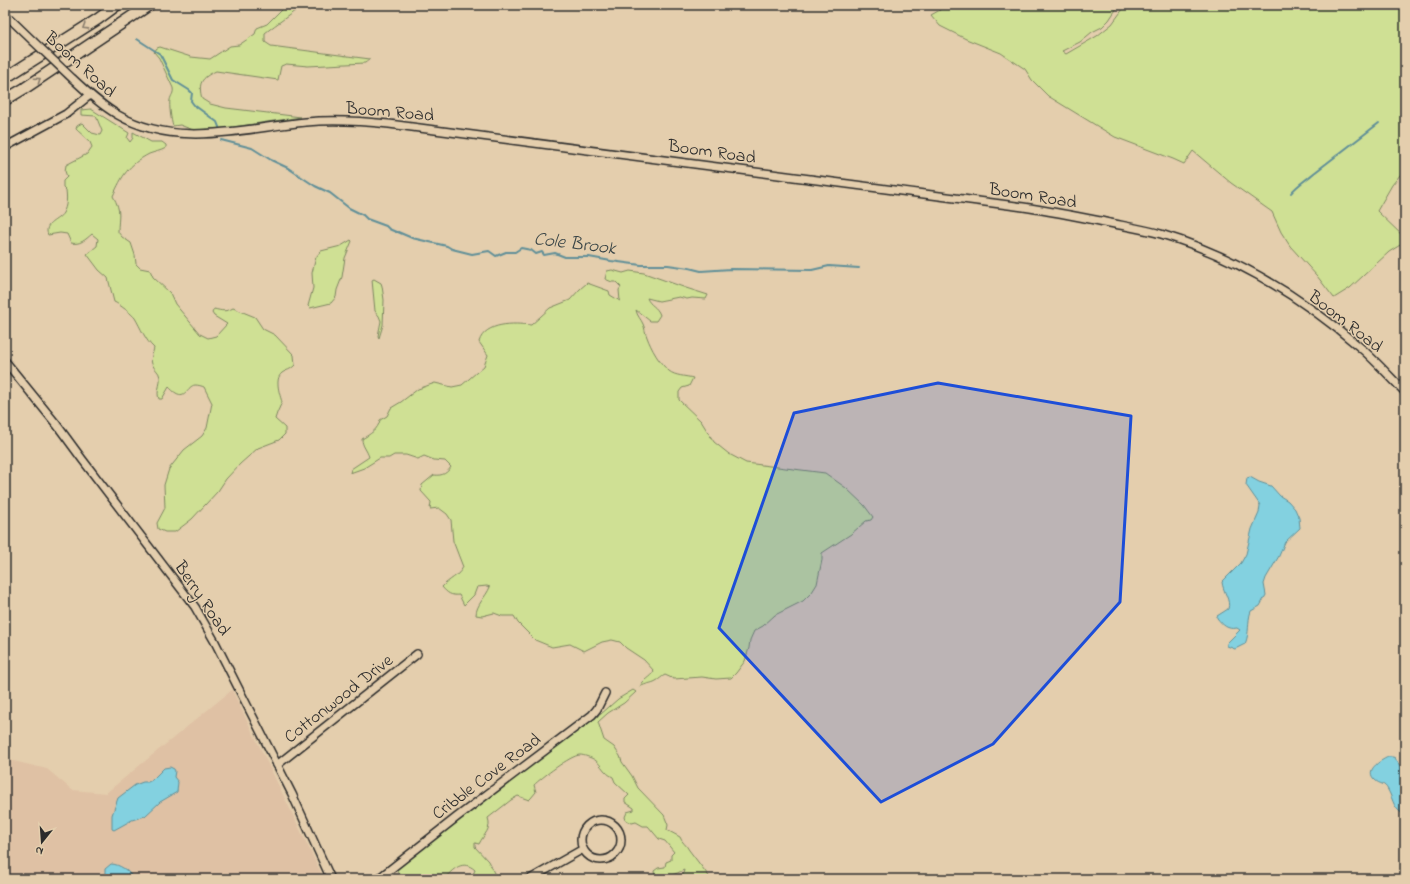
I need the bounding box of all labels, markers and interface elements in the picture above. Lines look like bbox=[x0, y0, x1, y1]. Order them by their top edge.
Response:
one-way arrow bbox=[82, 23, 89, 30]
street label: Boom Road bbox=[37, 26, 121, 105]
one-way arrow bbox=[34, 77, 41, 85]
street label: Boom Road bbox=[344, 96, 435, 130]
street label: Boom Road bbox=[665, 134, 757, 172]
street label: Boom Road bbox=[986, 177, 1078, 217]
water label: Cole Brook bbox=[532, 226, 618, 263]
street label: Boom Road bbox=[1301, 284, 1388, 360]
street label: Berry Road bbox=[166, 556, 236, 642]
street label: Cottonwood Drive bbox=[279, 648, 400, 750]
street label: Cribble Cove Road bbox=[427, 728, 547, 827]
north arrow bbox=[22, 822, 62, 862]
text: N bbox=[33, 842, 45, 859]

